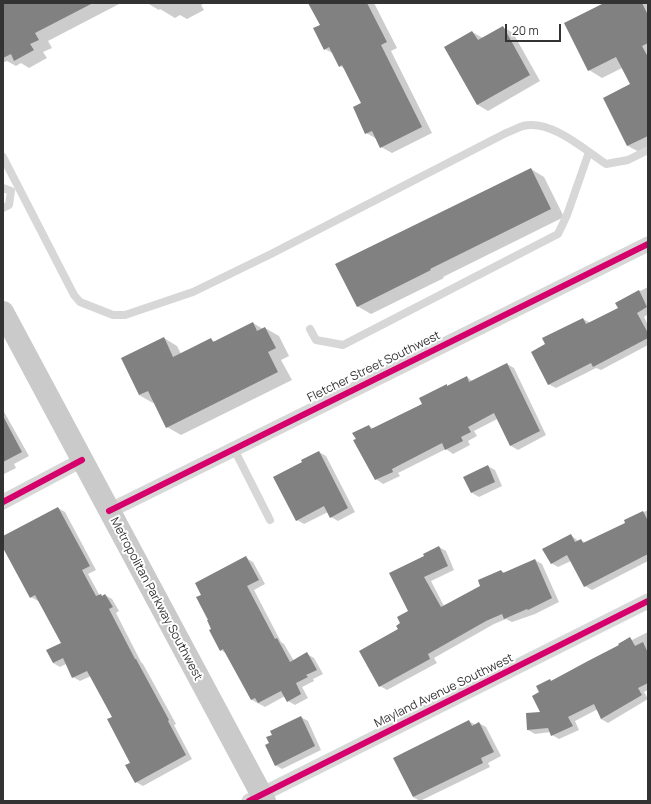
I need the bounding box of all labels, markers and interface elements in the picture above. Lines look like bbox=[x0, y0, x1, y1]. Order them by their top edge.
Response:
scale bar bbox=[507, 16, 563, 42]
text: 20 m bbox=[512, 22, 539, 39]
street label: Fletcher Street Southwest bbox=[305, 328, 443, 406]
street label: Metropolitan Parkway Southwest bbox=[107, 515, 205, 683]
street label: Mayland Avenue Southwest bbox=[372, 651, 516, 731]

